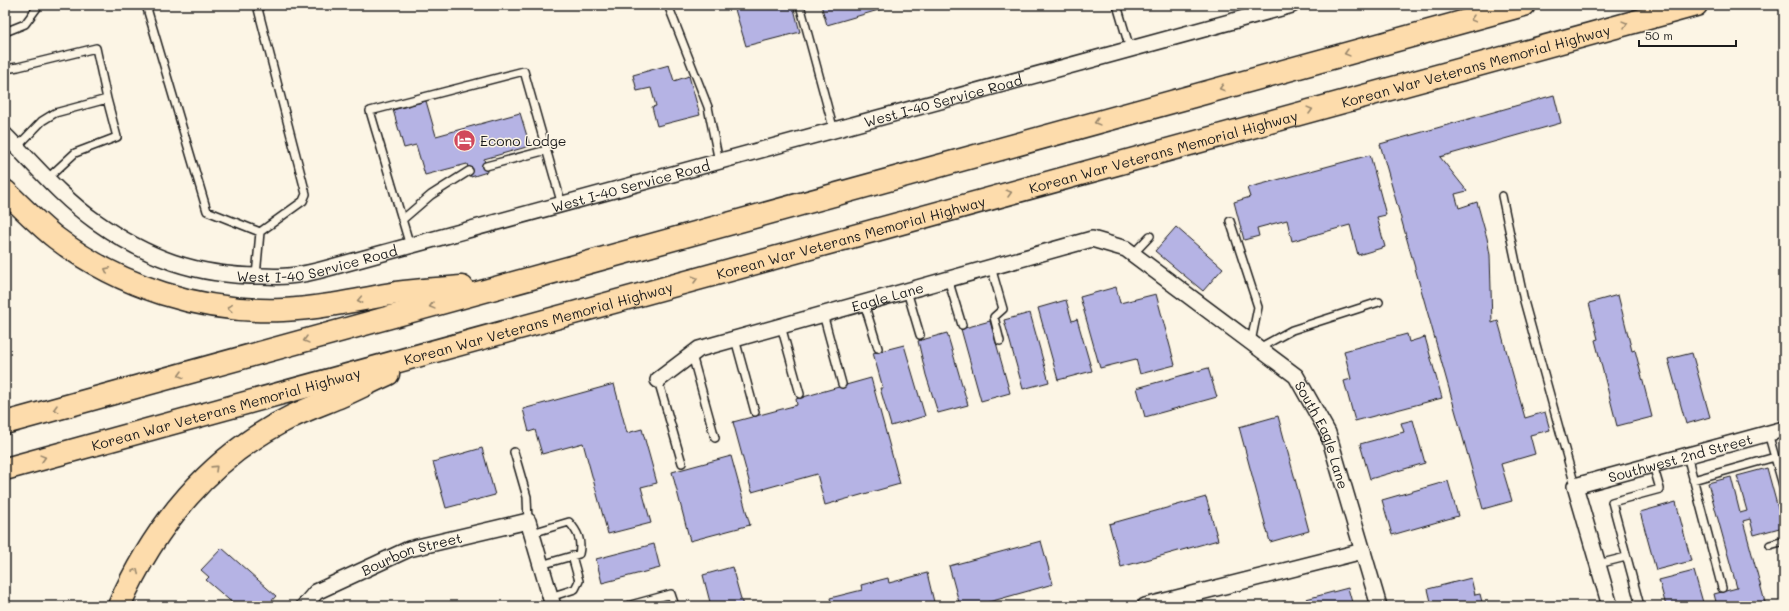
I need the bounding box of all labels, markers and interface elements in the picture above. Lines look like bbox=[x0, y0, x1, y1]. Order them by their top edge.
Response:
one-way arrow bbox=[1470, 14, 1477, 23]
street label: Korean War Veterans Memorial Highway bbox=[1339, 20, 1612, 111]
one-way arrow bbox=[1621, 21, 1628, 29]
scale bar bbox=[1639, 22, 1736, 48]
text: 50 m bbox=[1645, 27, 1673, 43]
one-way arrow bbox=[1344, 49, 1351, 57]
street label: West I-40 Service Road bbox=[862, 70, 1024, 131]
one-way arrow bbox=[1219, 83, 1226, 92]
street label: Korean War Veterans Memorial Highway bbox=[1027, 105, 1300, 197]
one-way arrow bbox=[1307, 107, 1313, 115]
one-way arrow bbox=[1093, 117, 1100, 126]
hotel icon: Econo Lodge bbox=[452, 127, 478, 153]
place label: Econo Lodge bbox=[480, 131, 566, 150]
street label: West I-40 Service Road bbox=[549, 155, 712, 216]
one-way arrow bbox=[1006, 189, 1013, 198]
street label: Korean War Veterans Memorial Highway bbox=[714, 191, 987, 283]
street label: West I-40 Service Road bbox=[236, 240, 399, 286]
one-way arrow bbox=[103, 267, 111, 275]
one-way arrow bbox=[691, 275, 698, 284]
street label: Korean War Veterans Memorial Highway bbox=[402, 277, 675, 369]
street label: Eagle Lane bbox=[849, 277, 926, 315]
one-way arrow bbox=[356, 296, 363, 304]
one-way arrow bbox=[428, 301, 435, 310]
one-way arrow bbox=[227, 304, 233, 313]
one-way arrow bbox=[303, 335, 310, 344]
street label: Korean War Veterans Memorial Highway bbox=[89, 362, 362, 454]
one-way arrow bbox=[178, 370, 184, 378]
street label: South Eagle Lane bbox=[1291, 377, 1353, 491]
one-way arrow bbox=[52, 404, 59, 413]
street label: Southwest 2nd Street bbox=[1606, 429, 1754, 486]
one-way arrow bbox=[39, 455, 46, 463]
one-way arrow bbox=[210, 465, 218, 473]
street label: Bourbon Street bbox=[358, 527, 464, 579]
one-way arrow bbox=[131, 568, 139, 575]

